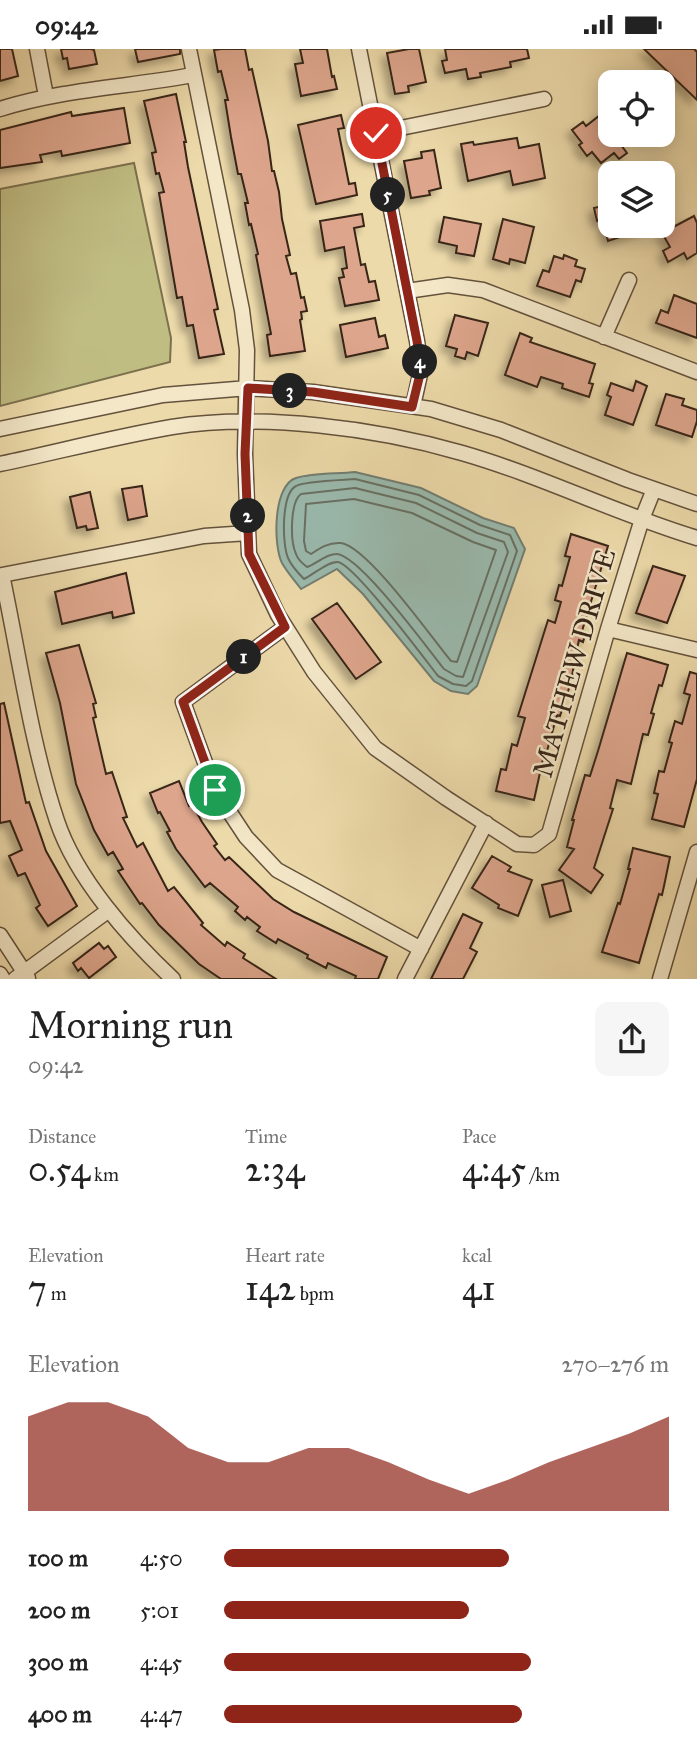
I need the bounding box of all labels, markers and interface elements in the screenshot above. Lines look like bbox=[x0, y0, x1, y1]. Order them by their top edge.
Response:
text: 09:42 bbox=[35, 9, 98, 41]
map controls bbox=[598, 70, 675, 238]
button: locate bbox=[598, 70, 675, 147]
pin bbox=[346, 103, 406, 163]
icon: check bbox=[357, 114, 395, 152]
button: layers bbox=[598, 161, 675, 238]
pin: 5 bbox=[370, 177, 406, 213]
text: 5 bbox=[383, 183, 392, 206]
pin: 4 bbox=[402, 345, 438, 379]
text: 4 bbox=[414, 350, 425, 373]
pin: 3 bbox=[272, 373, 308, 409]
text: 3 bbox=[286, 379, 293, 402]
pin: 2 bbox=[230, 498, 266, 533]
text: 2 bbox=[243, 504, 252, 527]
street label: MATHEW DRIVE bbox=[525, 545, 623, 781]
pin: 1 bbox=[226, 639, 262, 675]
text: 1 bbox=[240, 645, 247, 668]
pin bbox=[185, 760, 245, 820]
icon: arrive bbox=[196, 771, 234, 809]
text: Morning run bbox=[28, 1002, 233, 1048]
button: share bbox=[595, 1002, 669, 1076]
text: 09:42 bbox=[28, 1051, 84, 1079]
text: Distance bbox=[28, 1125, 96, 1148]
text: Time bbox=[245, 1125, 287, 1148]
text: Pace bbox=[462, 1125, 496, 1148]
text: 0.54 bbox=[28, 1148, 90, 1191]
text: 2:34 bbox=[245, 1148, 305, 1191]
text: 4:45 bbox=[462, 1148, 526, 1191]
text: km bbox=[90, 1163, 119, 1186]
text: /km bbox=[526, 1163, 560, 1186]
text: Elevation bbox=[28, 1244, 103, 1267]
text: Heart rate bbox=[245, 1244, 325, 1267]
text: kcal bbox=[462, 1244, 492, 1267]
text: 7 bbox=[28, 1267, 47, 1310]
text: 142 bbox=[245, 1267, 296, 1310]
text: 41 bbox=[462, 1267, 495, 1310]
text: m bbox=[47, 1282, 67, 1305]
text: bpm bbox=[296, 1282, 334, 1305]
text: Elevation bbox=[28, 1350, 119, 1378]
text: 270–276 m bbox=[562, 1350, 669, 1378]
text: 100 m bbox=[28, 1544, 88, 1572]
text: 4:50 bbox=[140, 1544, 183, 1572]
text: 200 m bbox=[28, 1596, 90, 1624]
text: 5:01 bbox=[140, 1596, 179, 1624]
text: 300 m bbox=[28, 1648, 88, 1676]
text: 4:45 bbox=[140, 1648, 182, 1676]
text: 400 m bbox=[28, 1700, 92, 1728]
text: 4:47 bbox=[140, 1700, 183, 1728]

